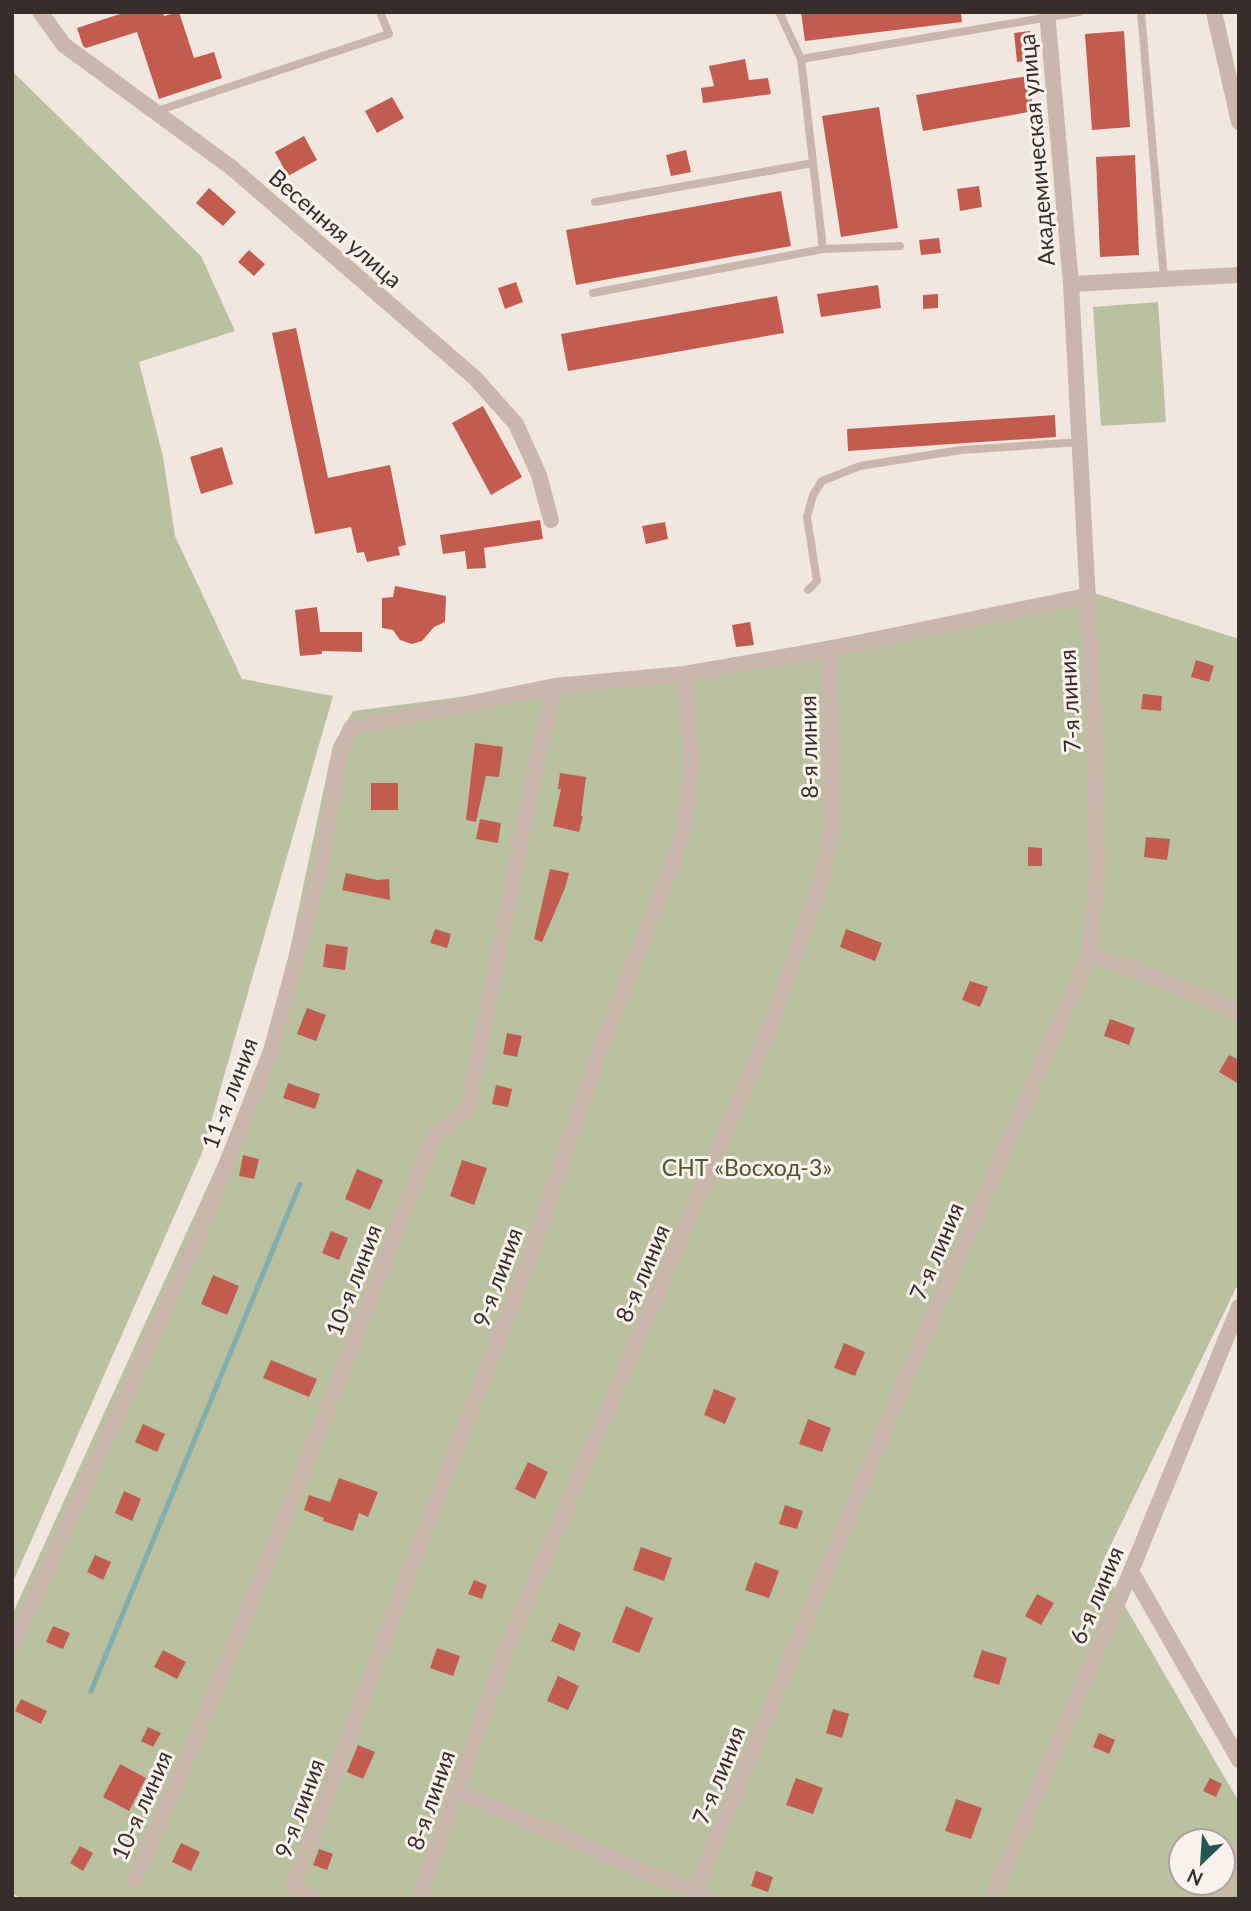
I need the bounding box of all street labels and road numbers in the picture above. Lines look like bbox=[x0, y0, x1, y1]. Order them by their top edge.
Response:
street label: Академическая улица bbox=[1012, 33, 1060, 267]
street label: Весенняя улица bbox=[264, 163, 408, 293]
street label: 7-я линия bbox=[1052, 649, 1086, 753]
street label: 8-я линия bbox=[793, 695, 823, 799]
street label: 11-я линия bbox=[195, 1034, 263, 1152]
street label: 7-я линия bbox=[903, 1198, 969, 1304]
street label: 8-я линия bbox=[609, 1220, 675, 1326]
street label: 10-я линия bbox=[319, 1221, 387, 1339]
street label: 9-я линия bbox=[466, 1224, 528, 1330]
street label: 6-я линия bbox=[1063, 1542, 1129, 1648]
street label: 7-я линия bbox=[686, 1722, 750, 1828]
street label: 10-я линия bbox=[104, 1746, 178, 1864]
street label: 8-я линия bbox=[400, 1747, 460, 1853]
street label: 9-я линия bbox=[268, 1755, 330, 1861]

